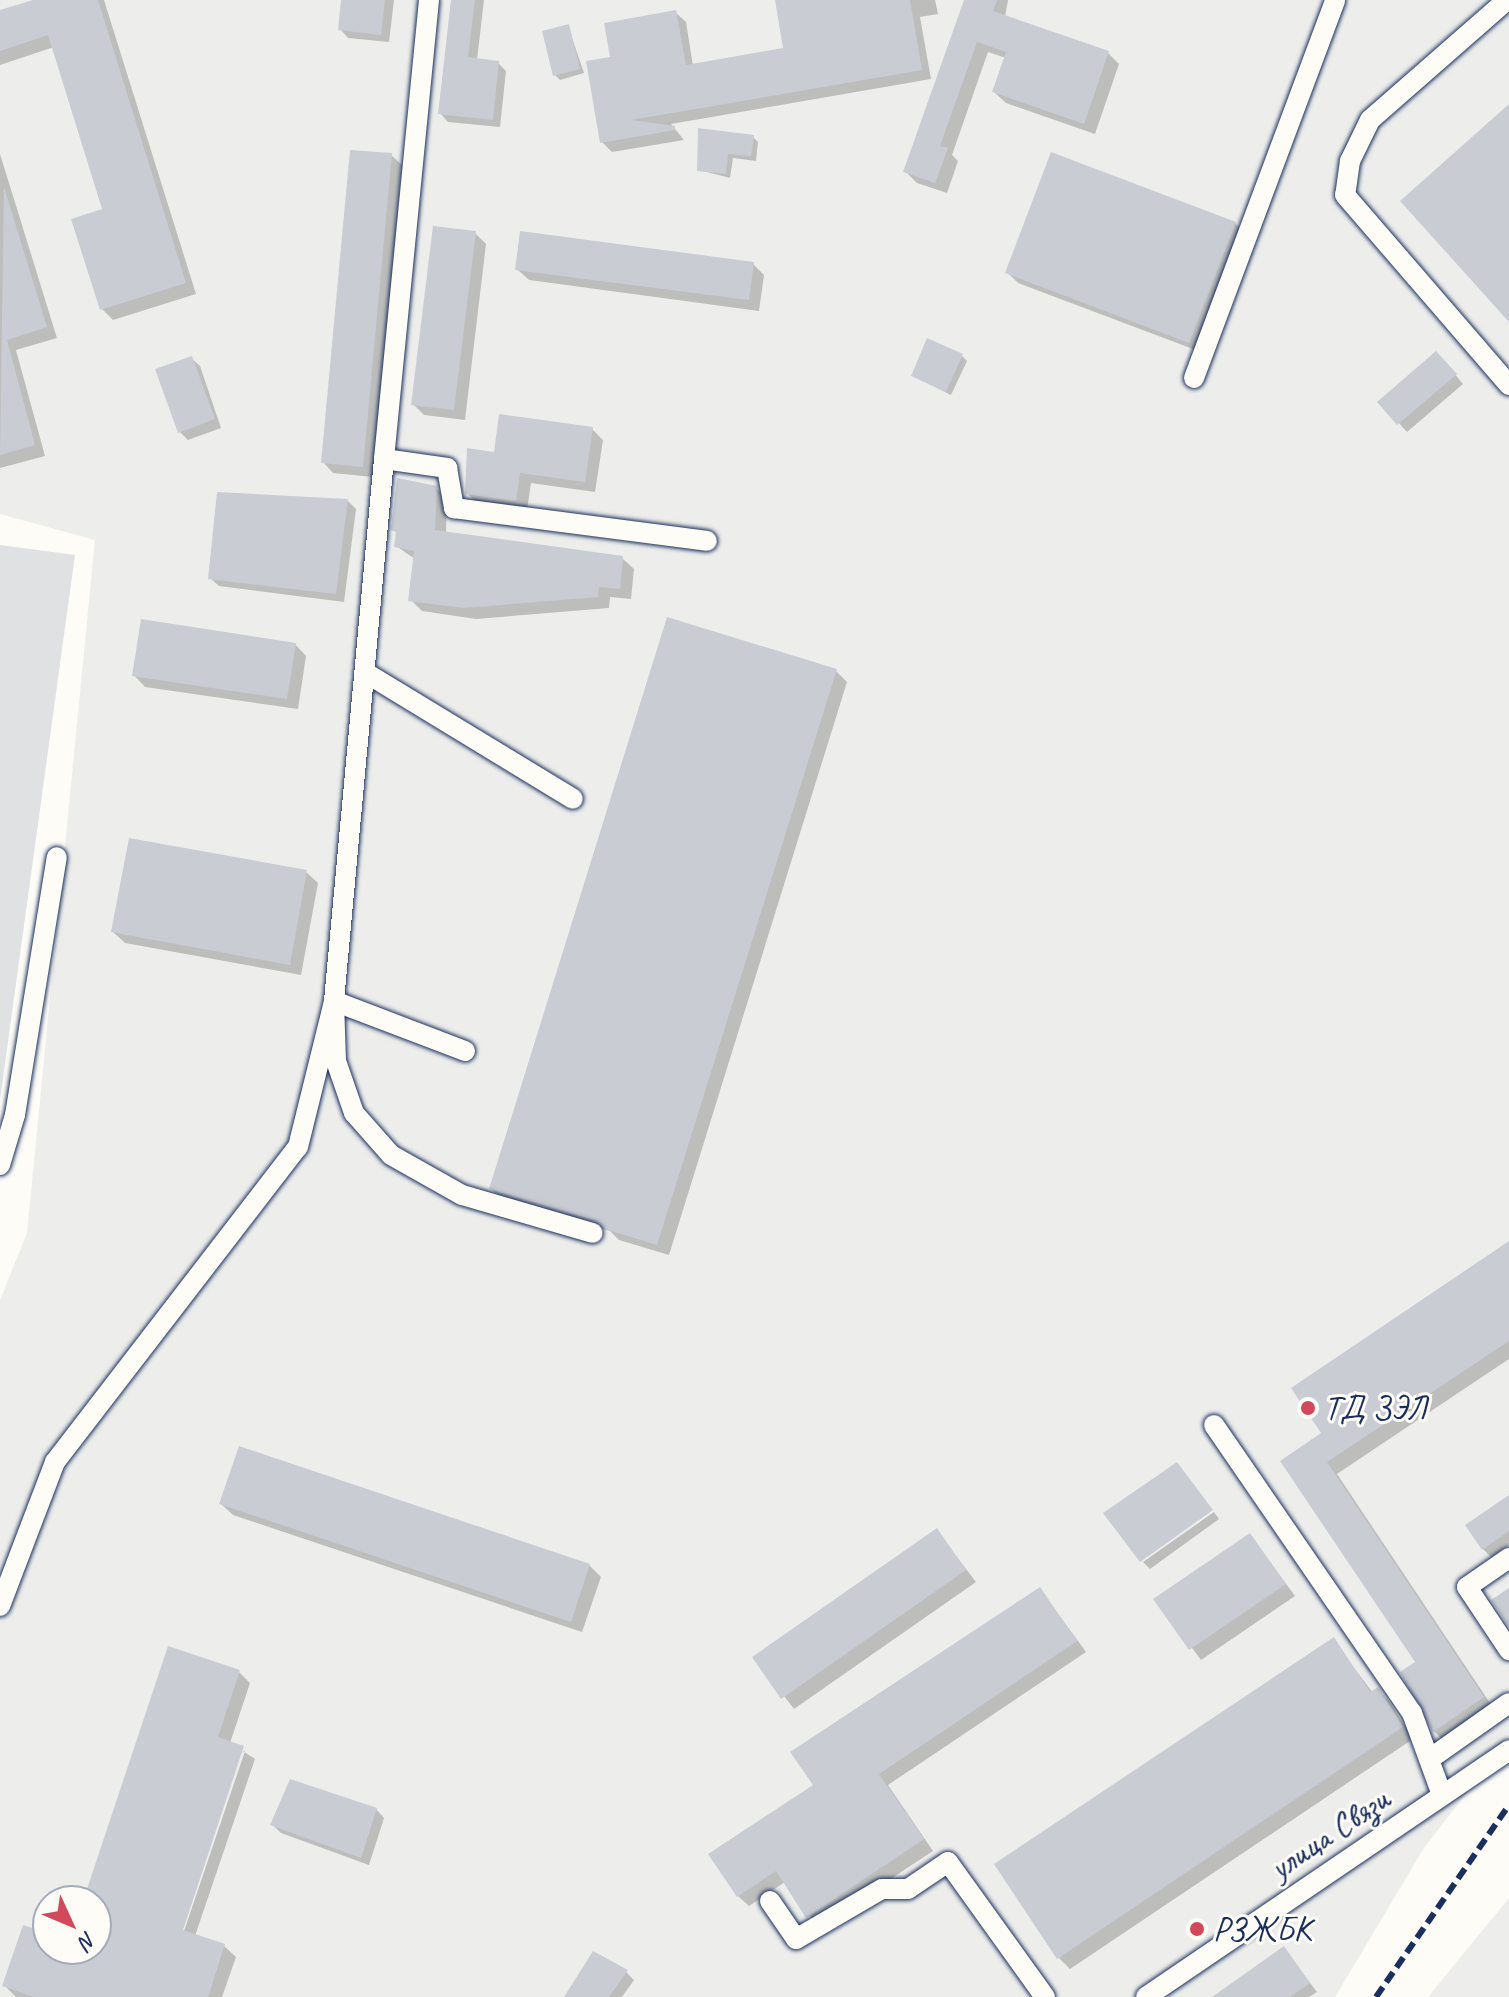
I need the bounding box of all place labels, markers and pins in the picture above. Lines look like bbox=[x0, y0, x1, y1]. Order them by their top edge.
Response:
place label: ТД ЗЭЛ bbox=[1324, 1388, 1427, 1428]
marker: ТД ЗЭЛ bbox=[1299, 1399, 1317, 1417]
place label: РЗЖБК bbox=[1213, 1909, 1310, 1949]
marker: РЗЖБК bbox=[1188, 1920, 1206, 1938]

